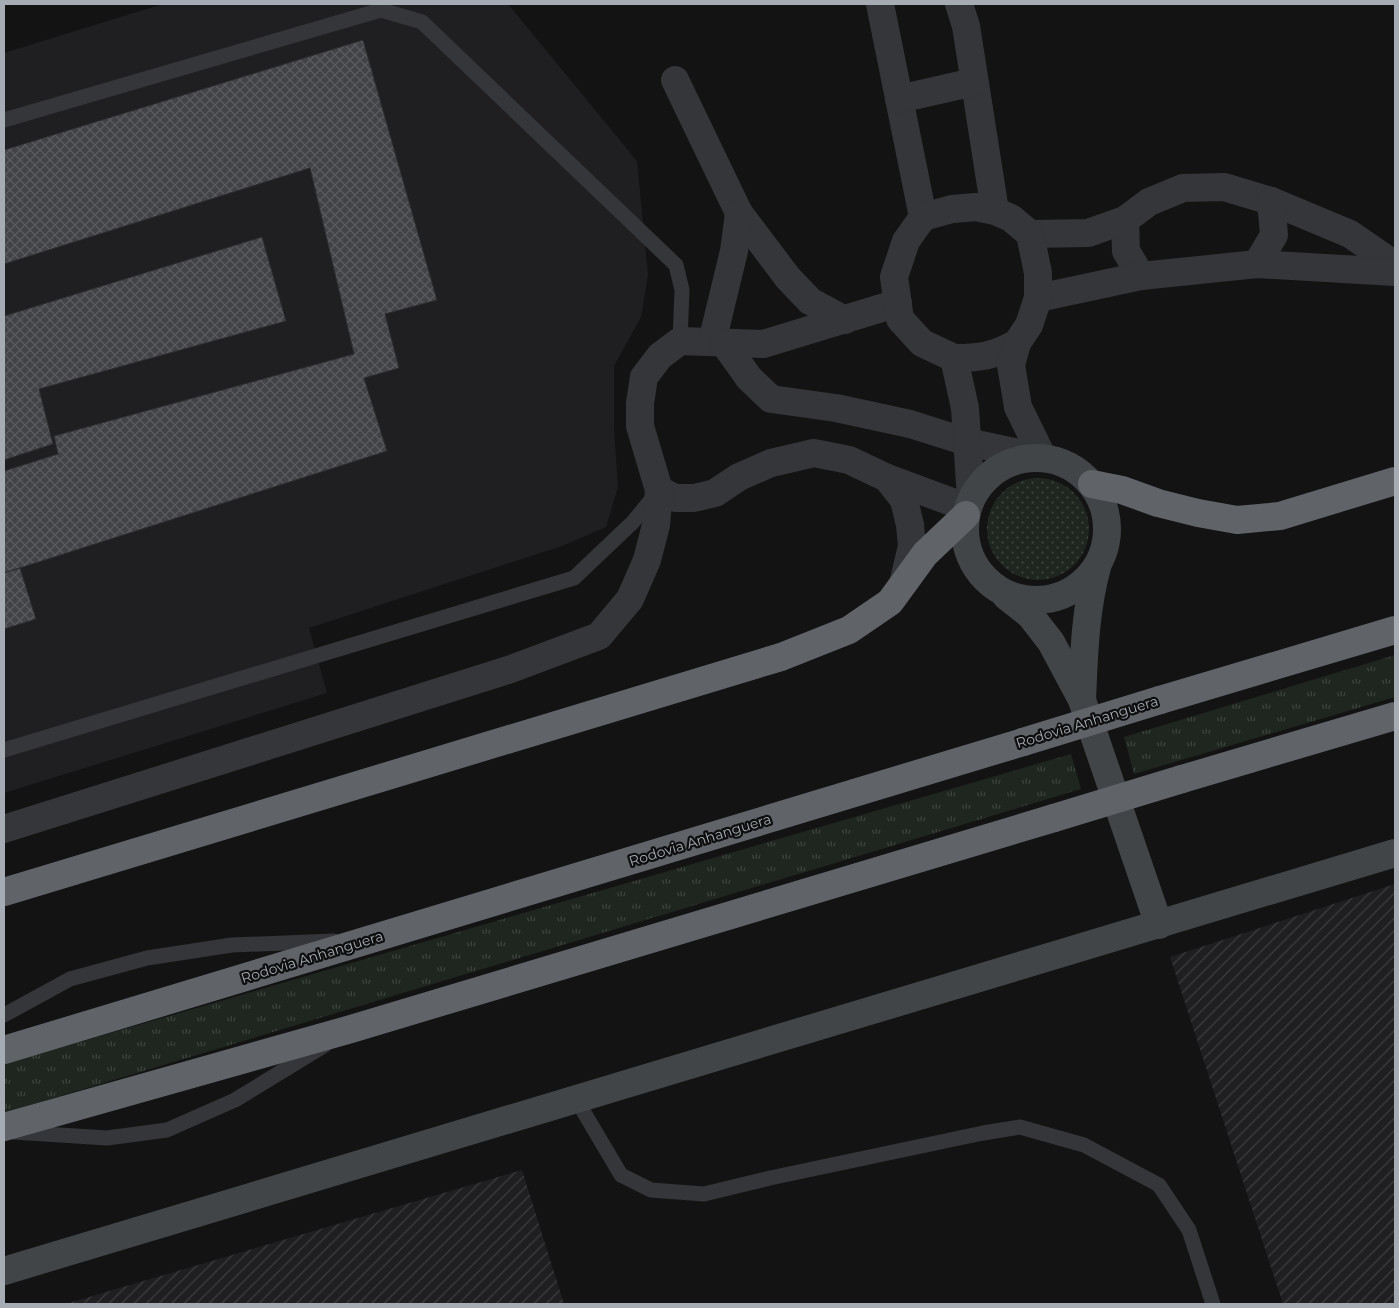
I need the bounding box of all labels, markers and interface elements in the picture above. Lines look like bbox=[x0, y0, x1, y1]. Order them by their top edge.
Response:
street label: Rodovia Anhanguera bbox=[1014, 692, 1160, 752]
street label: Rodovia Anhanguera bbox=[627, 810, 773, 870]
street label: Rodovia Anhanguera bbox=[239, 927, 385, 987]

